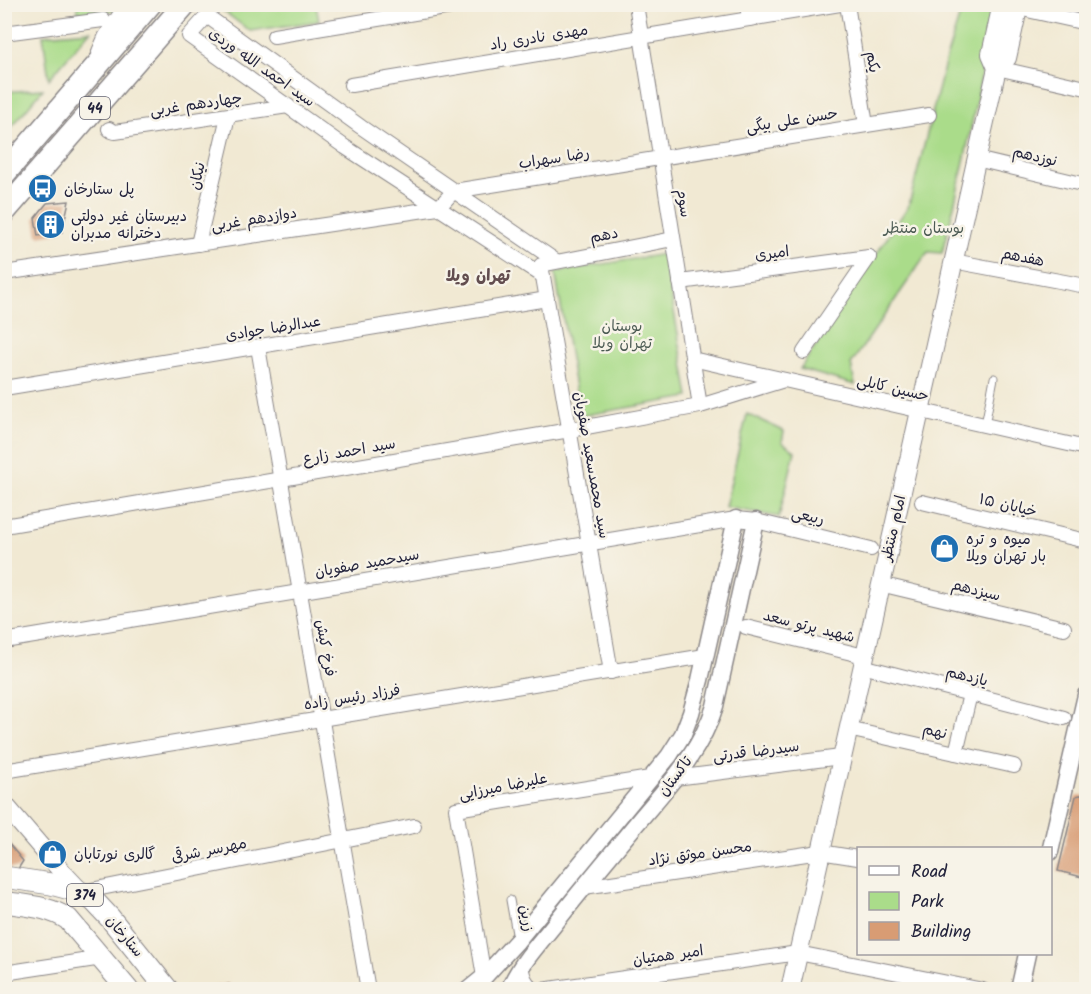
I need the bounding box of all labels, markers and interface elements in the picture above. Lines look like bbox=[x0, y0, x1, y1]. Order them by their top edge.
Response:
street label: مهدی نادری راد bbox=[488, 18, 590, 58]
street label: سید احمد الله وردی bbox=[203, 22, 320, 114]
street label: یکم bbox=[858, 50, 886, 75]
street label: چهاردهم غربی bbox=[149, 87, 244, 123]
road number: 44 bbox=[80, 97, 110, 119]
street label: حسن علی بیگی bbox=[745, 102, 840, 140]
street label: نوزدهم bbox=[1010, 140, 1059, 174]
street label: رضا سهراب bbox=[517, 142, 591, 176]
street label: نیکان bbox=[183, 160, 213, 193]
bus stop icon: پل ستارخان bbox=[27, 173, 59, 205]
place label: پل ستارخان bbox=[64, 178, 134, 202]
street label: سوم bbox=[669, 187, 697, 219]
street label: دوازدهم غربی bbox=[210, 201, 299, 239]
place label: دبیرستان غیر دولتی دخترانه مدبران bbox=[71, 205, 187, 246]
building icon: دبیرستان غیر دولتی دخترانه مدبران bbox=[34, 209, 66, 241]
park label: بوستان منتظر bbox=[883, 217, 964, 241]
street label: دهم bbox=[588, 221, 620, 250]
street label: امیری bbox=[754, 240, 791, 268]
street label: هفدهم bbox=[999, 242, 1046, 274]
district label: تهران ویلا bbox=[446, 264, 512, 289]
street label: عبدالرضا جوادی bbox=[224, 310, 323, 348]
park label: بوستان تهران ویلا bbox=[592, 315, 653, 356]
street label: حسین کابلی bbox=[854, 369, 931, 409]
street label: سید محمدسعید صفویان bbox=[566, 390, 616, 541]
street label: سید احمد زارع bbox=[301, 432, 398, 472]
street label: خیابان ۱۵ bbox=[976, 488, 1039, 524]
street label: امام منتظر bbox=[875, 493, 913, 565]
street label: ربیعی bbox=[789, 502, 827, 532]
place label: میوه و تره بار تهران ویلا bbox=[966, 528, 1046, 569]
shop icon: میوه و تره بار تهران ویلا bbox=[929, 532, 961, 564]
street label: سیدحمید صفویان bbox=[313, 543, 421, 585]
street label: سیزدهم bbox=[949, 573, 1003, 609]
street label: شهید پرتو سعد bbox=[760, 604, 857, 650]
street label: فرخ کیش bbox=[308, 618, 342, 679]
street label: یازدهم bbox=[943, 660, 990, 694]
street label: فرزاد رئیس زاده bbox=[302, 679, 402, 717]
street label: نهم bbox=[920, 718, 949, 746]
street label: سیدرضا قدرتی bbox=[712, 735, 801, 769]
street label: تاکستان bbox=[653, 751, 699, 802]
street label: علیرضا میرزایی bbox=[457, 767, 549, 807]
street label: مهرسر شرقی bbox=[169, 832, 249, 870]
street label: محسن موثق نژاد bbox=[647, 835, 754, 873]
shop icon: گالری نورتابان bbox=[37, 838, 69, 870]
place label: گالری نورتابان bbox=[74, 843, 155, 867]
legend bbox=[857, 847, 1052, 955]
text: Road bbox=[911, 858, 948, 887]
road number: 374 bbox=[67, 884, 103, 906]
text: Park bbox=[911, 888, 944, 917]
street label: زرین bbox=[512, 903, 540, 933]
street label: ستارخان bbox=[99, 910, 149, 963]
text: Building bbox=[911, 918, 971, 947]
street label: امیر همتیان bbox=[631, 939, 705, 973]

